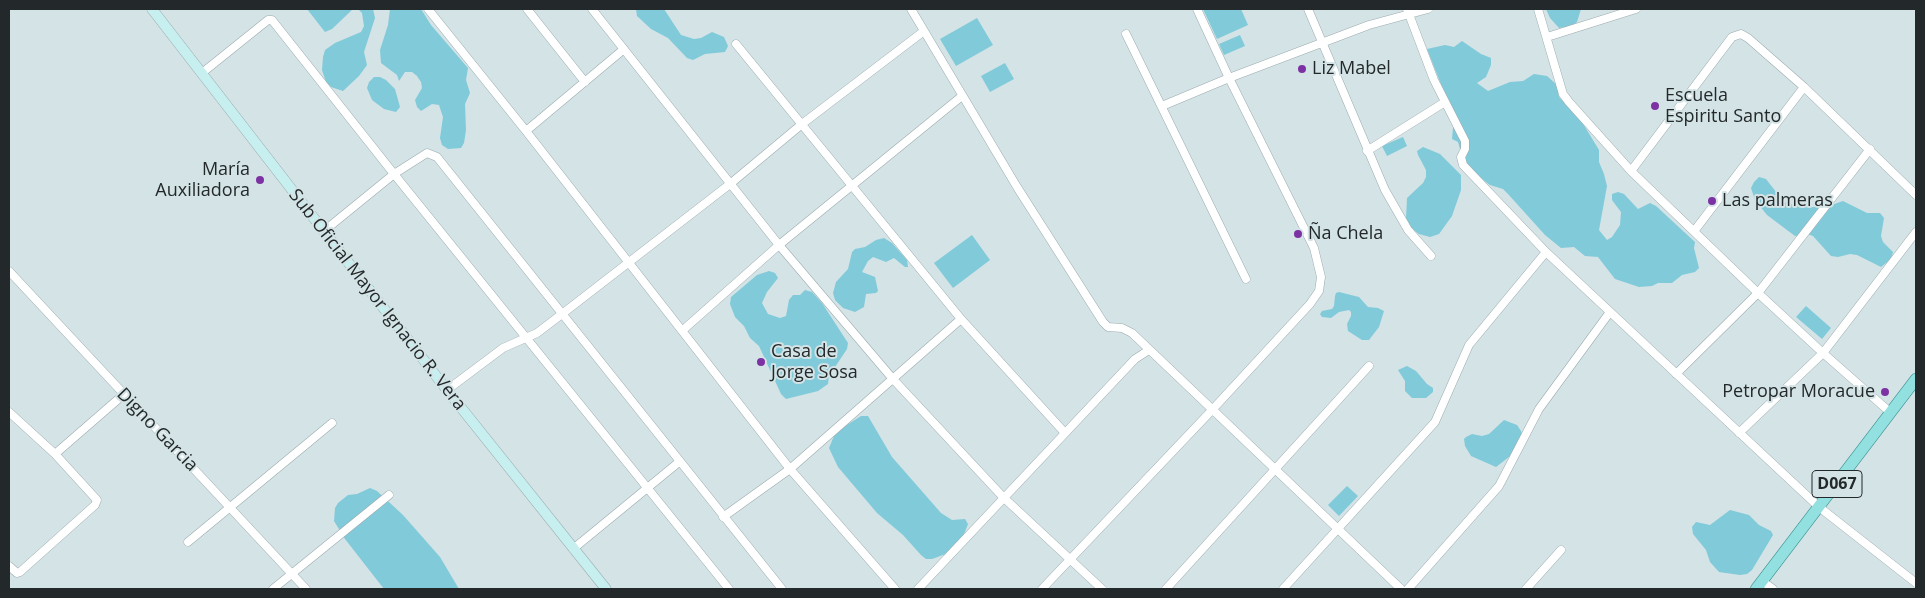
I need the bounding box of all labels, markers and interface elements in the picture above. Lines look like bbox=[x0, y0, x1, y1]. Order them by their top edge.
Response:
place label: Liz Mabel bbox=[1312, 58, 1391, 80]
marker: Liz Mabel bbox=[1296, 63, 1308, 75]
place label: Escuela Espiritu Santo bbox=[1665, 85, 1781, 128]
marker: Escuela Espiritu Santo bbox=[1649, 100, 1661, 112]
place label: María Auxiliadora bbox=[155, 159, 250, 202]
marker: María Auxiliadora bbox=[254, 174, 266, 186]
street label: Sub Oficial Mayor Ignacio R. Vera bbox=[284, 185, 470, 415]
place label: Las palmeras bbox=[1722, 190, 1833, 212]
marker: Las palmeras bbox=[1706, 195, 1718, 207]
place label: Ña Chela bbox=[1308, 223, 1383, 245]
marker: Ña Chela bbox=[1292, 228, 1304, 240]
place label: Casa de Jorge Sosa bbox=[771, 341, 858, 384]
marker: Casa de Jorge Sosa bbox=[755, 356, 767, 368]
place label: Petropar Moracue bbox=[1722, 381, 1875, 403]
street label: Digno Garcia bbox=[112, 384, 202, 476]
marker: Petropar Moracue bbox=[1879, 386, 1891, 398]
road number: D067 bbox=[1812, 470, 1862, 498]

